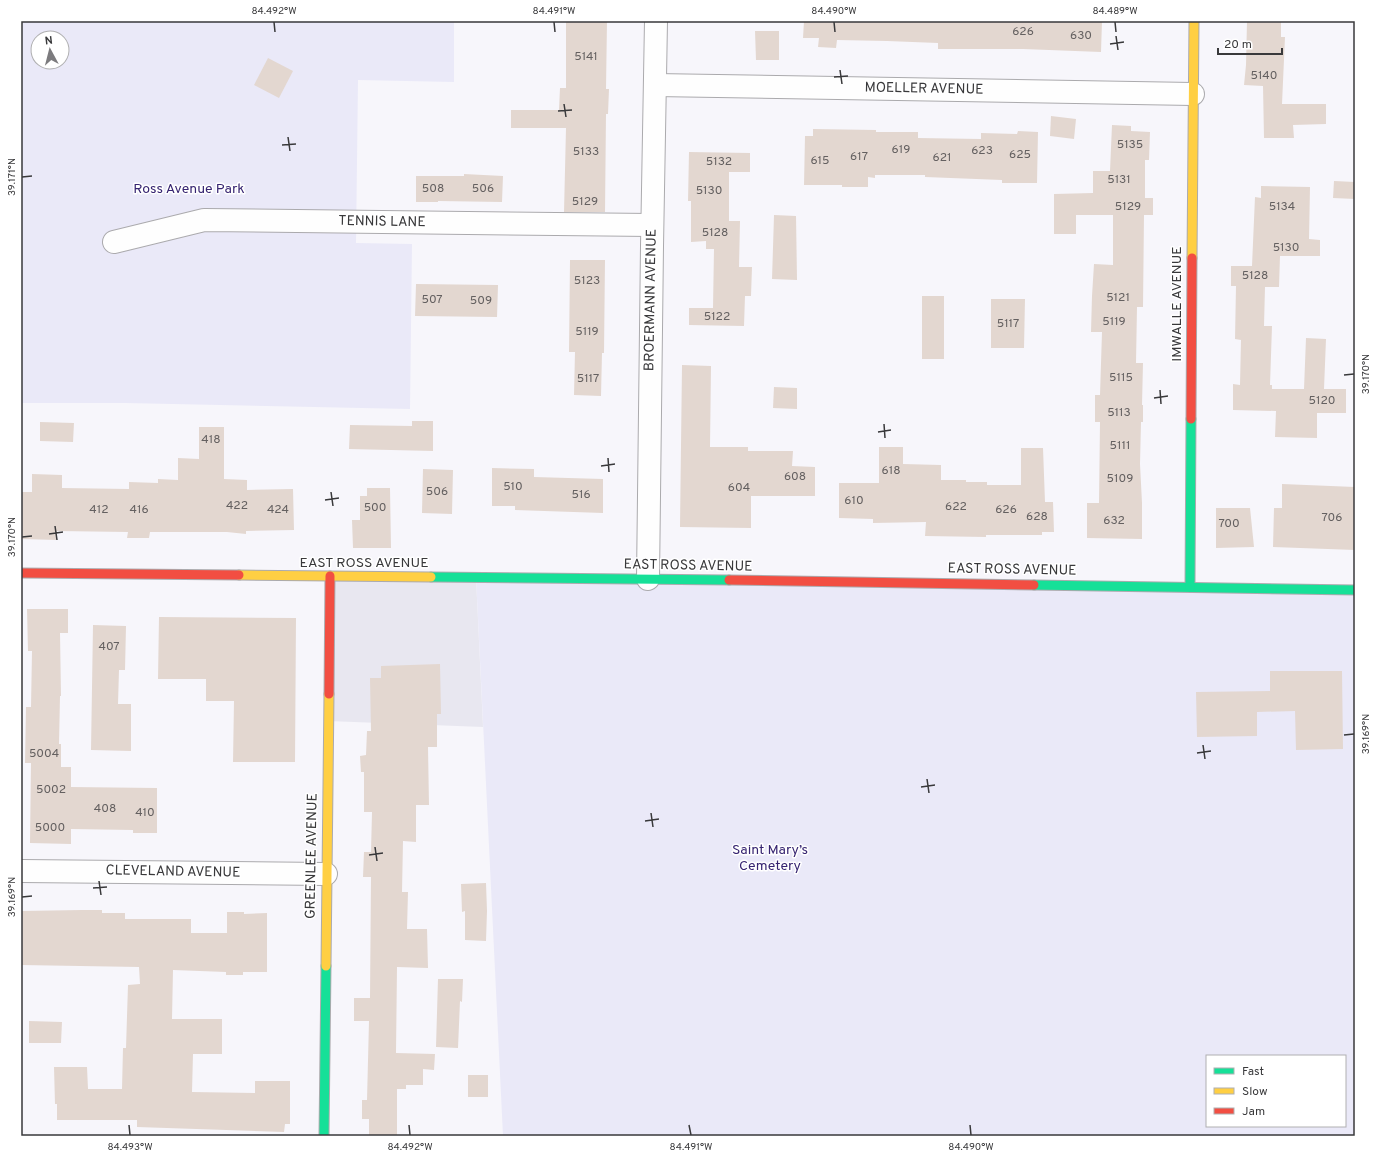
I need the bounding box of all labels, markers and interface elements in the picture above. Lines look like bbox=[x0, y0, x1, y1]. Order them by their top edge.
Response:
text: 84.492°W bbox=[251, 5, 297, 18]
text: 84.491°W bbox=[533, 5, 575, 18]
text: 84.490°W bbox=[811, 5, 857, 18]
text: 84.489°W bbox=[1092, 5, 1138, 18]
house number: 626 bbox=[1012, 24, 1034, 40]
house number: 630 bbox=[1070, 28, 1092, 44]
north arrow bbox=[30, 30, 70, 70]
scale bar bbox=[1218, 30, 1282, 56]
text: N bbox=[44, 34, 54, 48]
text: 20 m bbox=[1224, 37, 1252, 53]
house number: 5141 bbox=[574, 49, 598, 65]
house number: 5140 bbox=[1251, 68, 1277, 84]
street label: MOELLER AVENUE bbox=[864, 79, 984, 99]
house number: 5135 bbox=[1117, 137, 1143, 153]
house number: 619 bbox=[892, 142, 910, 158]
house number: 623 bbox=[971, 143, 993, 159]
house number: 5133 bbox=[573, 144, 599, 160]
house number: 625 bbox=[1009, 147, 1031, 163]
house number: 617 bbox=[850, 149, 868, 165]
house number: 621 bbox=[933, 150, 951, 166]
house number: 615 bbox=[810, 153, 830, 169]
house number: 5132 bbox=[706, 154, 732, 170]
text: 39.171°N bbox=[6, 158, 19, 196]
house number: 5131 bbox=[1107, 172, 1131, 188]
park label: Ross Avenue Park bbox=[133, 181, 245, 198]
house number: 508 bbox=[422, 181, 444, 197]
house number: 506 bbox=[472, 181, 494, 197]
house number: 5130 bbox=[696, 183, 722, 199]
house number: 5129 bbox=[572, 194, 598, 210]
house number: 5129 bbox=[1115, 199, 1141, 215]
house number: 5134 bbox=[1269, 199, 1295, 215]
street label: TENNIS LANE bbox=[338, 213, 426, 231]
house number: 5128 bbox=[702, 225, 728, 241]
street label: BROERMANN AVENUE bbox=[641, 229, 661, 371]
house number: 5130 bbox=[1273, 240, 1299, 256]
street label: IMWALLE AVENUE bbox=[1169, 246, 1186, 362]
house number: 5128 bbox=[1242, 268, 1268, 284]
house number: 5123 bbox=[574, 273, 600, 289]
house number: 5121 bbox=[1106, 290, 1130, 306]
house number: 507 bbox=[421, 292, 443, 308]
house number: 509 bbox=[470, 293, 492, 309]
house number: 5122 bbox=[704, 309, 730, 325]
house number: 5119 bbox=[1102, 314, 1126, 330]
house number: 5117 bbox=[997, 316, 1019, 332]
house number: 5119 bbox=[575, 324, 599, 340]
text: 39.170°N bbox=[1360, 354, 1373, 394]
house number: 5115 bbox=[1109, 370, 1133, 386]
house number: 5117 bbox=[577, 371, 599, 387]
house number: 5120 bbox=[1309, 393, 1335, 409]
house number: 5113 bbox=[1107, 405, 1131, 421]
house number: 418 bbox=[201, 432, 221, 448]
house number: 5111 bbox=[1110, 438, 1130, 454]
house number: 618 bbox=[882, 463, 900, 479]
house number: 608 bbox=[784, 469, 806, 485]
house number: 5109 bbox=[1107, 471, 1133, 487]
house number: 510 bbox=[503, 479, 523, 495]
house number: 604 bbox=[728, 480, 750, 496]
house number: 506 bbox=[426, 484, 448, 500]
house number: 516 bbox=[571, 487, 591, 503]
house number: 610 bbox=[844, 493, 864, 509]
house number: 422 bbox=[226, 498, 248, 514]
house number: 622 bbox=[945, 499, 967, 515]
house number: 500 bbox=[364, 500, 386, 516]
house number: 412 bbox=[89, 502, 109, 518]
house number: 416 bbox=[129, 502, 149, 518]
house number: 424 bbox=[267, 502, 289, 518]
house number: 626 bbox=[995, 502, 1017, 518]
house number: 628 bbox=[1026, 509, 1048, 525]
house number: 706 bbox=[1322, 510, 1342, 526]
house number: 632 bbox=[1103, 513, 1125, 529]
house number: 700 bbox=[1218, 516, 1240, 532]
text: 39.170°N bbox=[6, 517, 19, 557]
street label: EAST ROSS AVENUE bbox=[299, 555, 429, 572]
street label: EAST ROSS AVENUE bbox=[623, 556, 753, 576]
street label: EAST ROSS AVENUE bbox=[947, 560, 1077, 580]
house number: 407 bbox=[98, 639, 120, 655]
text: 39.169°N bbox=[1360, 714, 1373, 754]
house number: 5004 bbox=[29, 746, 59, 762]
house number: 5002 bbox=[36, 782, 66, 798]
street label: GREENLEE AVENUE bbox=[302, 793, 322, 919]
house number: 408 bbox=[94, 801, 116, 817]
house number: 410 bbox=[135, 805, 155, 821]
house number: 5000 bbox=[35, 820, 65, 836]
park label: Saint Mary’s Cemetery bbox=[732, 842, 808, 875]
street label: CLEVELAND AVENUE bbox=[105, 862, 241, 882]
text: 39.169°N bbox=[6, 877, 19, 917]
legend bbox=[1206, 1055, 1346, 1127]
text: Fast bbox=[1242, 1064, 1264, 1080]
text: Slow bbox=[1242, 1084, 1268, 1100]
text: Jam bbox=[1242, 1104, 1265, 1120]
text: 84.493°W bbox=[107, 1141, 153, 1154]
text: 84.492°W bbox=[387, 1141, 433, 1154]
text: 84.491°W bbox=[670, 1141, 712, 1154]
text: 84.490°W bbox=[948, 1141, 994, 1154]

